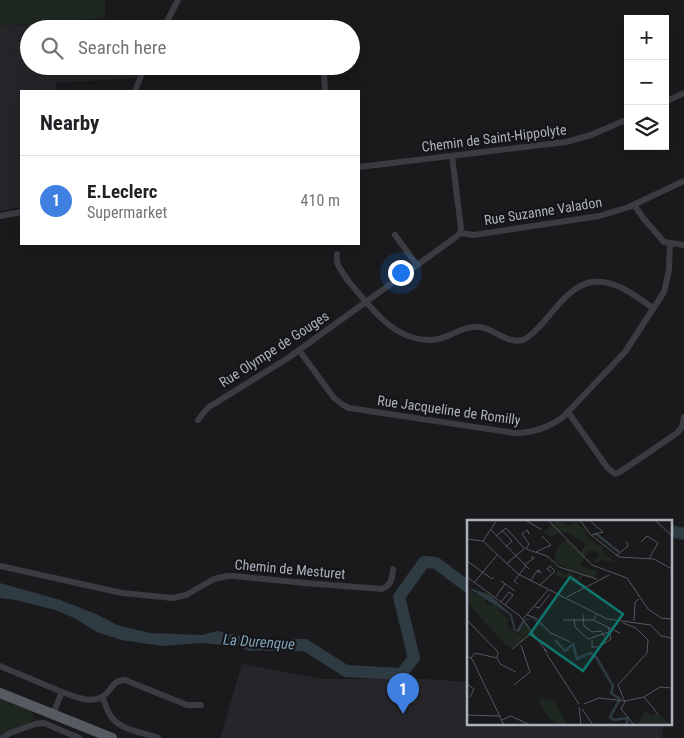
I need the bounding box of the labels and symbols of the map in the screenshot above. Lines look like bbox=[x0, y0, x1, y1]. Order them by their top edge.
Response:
street label: Chemin de Saint-Hippolyte bbox=[421, 121, 568, 155]
street label: Rue Suzanne Valadon bbox=[483, 194, 603, 228]
your location bbox=[388, 260, 414, 286]
street label: Rue Olympe de Gouges bbox=[216, 308, 332, 390]
street label: Rue Jacqueline de Romilly bbox=[376, 392, 522, 428]
inset map bbox=[467, 520, 672, 726]
street label: Chemin de Mesturet bbox=[234, 556, 346, 582]
water label: La Durenque bbox=[222, 631, 296, 653]
pin: 1 bbox=[387, 673, 419, 714]

